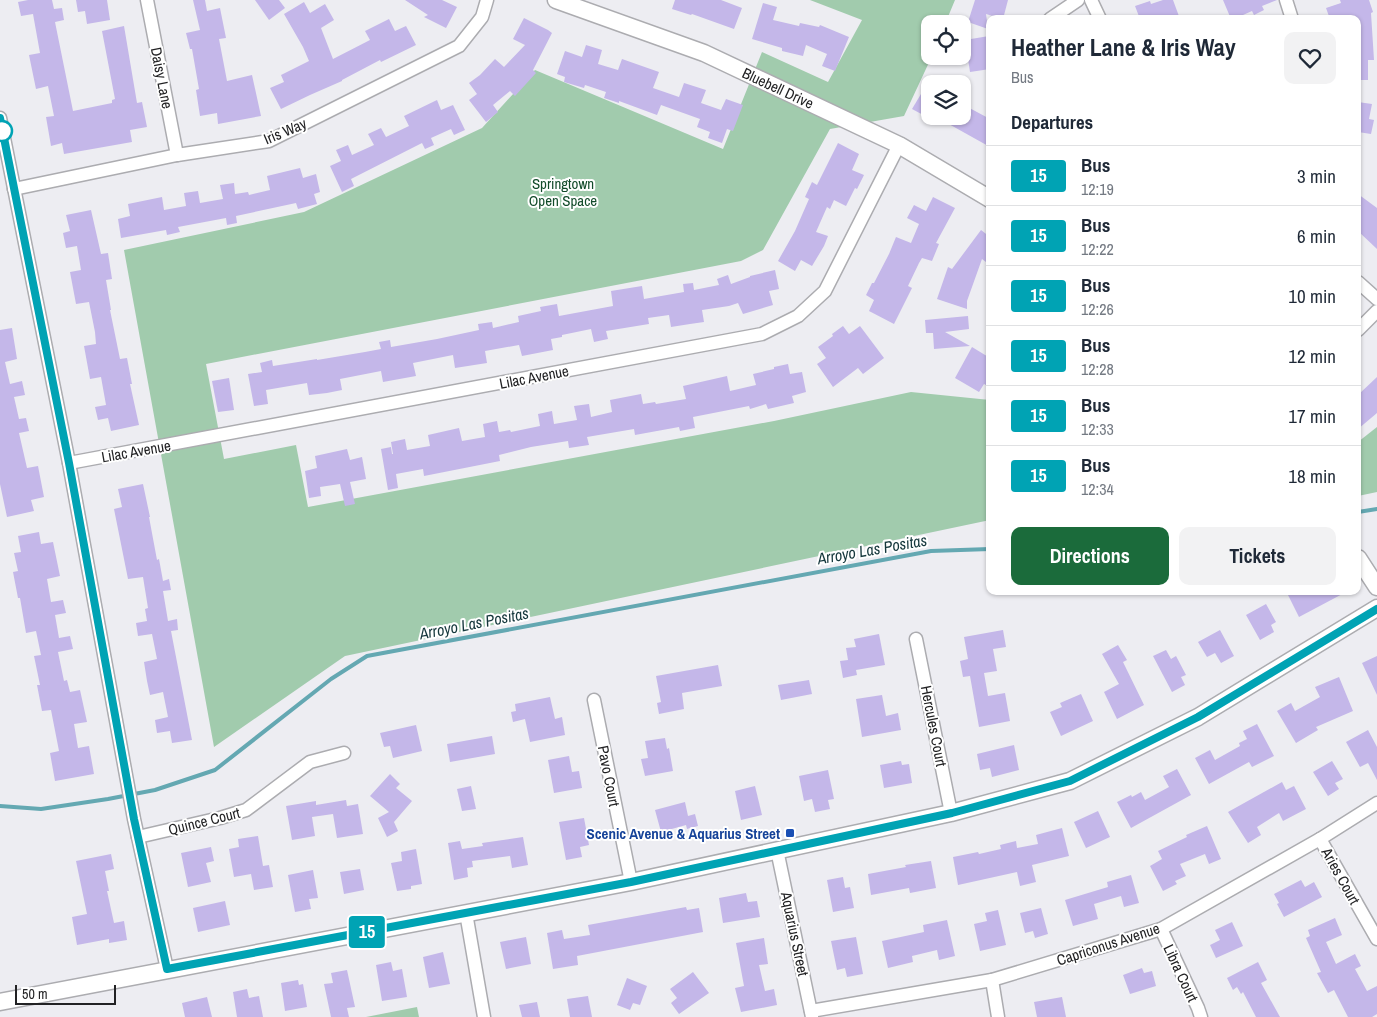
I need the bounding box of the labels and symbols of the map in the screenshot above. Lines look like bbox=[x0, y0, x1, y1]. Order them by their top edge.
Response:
street label: Daisy Lane bbox=[146, 45, 178, 111]
street label: Bluebell Drive bbox=[739, 62, 817, 114]
street label: Iris Way bbox=[260, 112, 310, 149]
unlabelled marker bbox=[0, 120, 13, 142]
park label: Springtown Open Space bbox=[529, 173, 597, 211]
street label: Lilac Avenue bbox=[498, 360, 571, 394]
street label: Lilac Avenue bbox=[100, 435, 173, 467]
water label: Arroyo Las Positas bbox=[815, 528, 929, 570]
water label: Arroyo Las Positas bbox=[417, 602, 531, 645]
street label: Hercules Court bbox=[916, 684, 952, 769]
street label: Pavo Court bbox=[593, 744, 625, 809]
street label: Quince Court bbox=[166, 802, 243, 840]
place label: Scenic Avenue & Aquarius Street bbox=[587, 823, 780, 844]
marker: Scenic Avenue & Aquarius Street bbox=[784, 827, 796, 839]
street label: Aries Court bbox=[1316, 843, 1366, 909]
street label: Aquarius Street bbox=[776, 889, 814, 979]
line badge: 15 bbox=[344, 916, 390, 948]
street label: Capriconus Avenue bbox=[1054, 917, 1162, 971]
street label: Libra Court bbox=[1158, 941, 1204, 1006]
scale bar bbox=[15, 982, 116, 1005]

